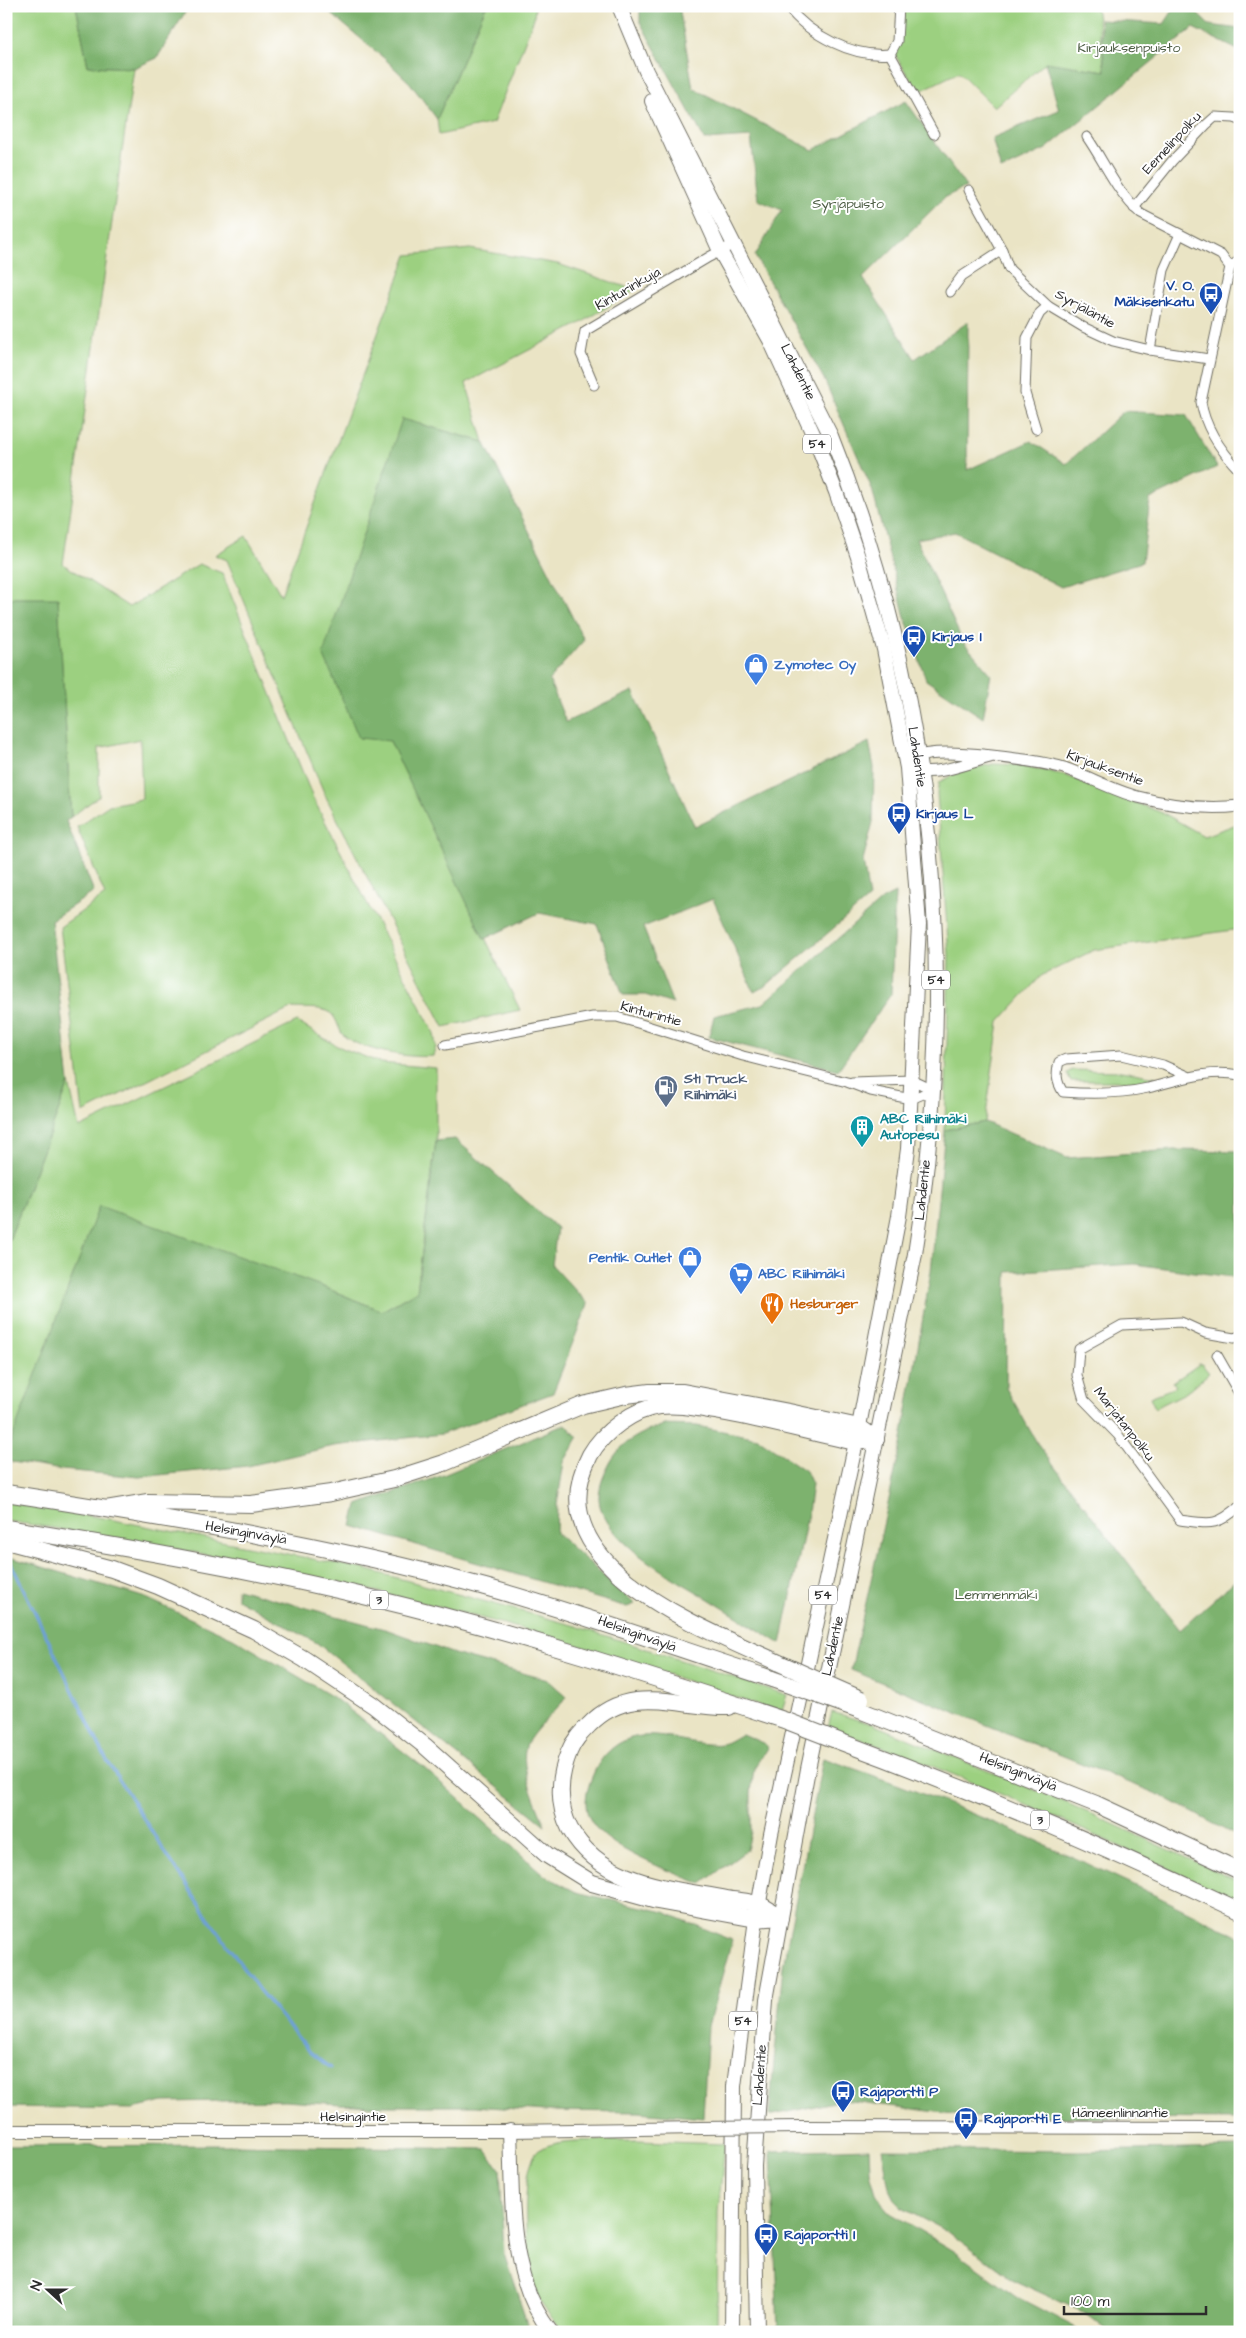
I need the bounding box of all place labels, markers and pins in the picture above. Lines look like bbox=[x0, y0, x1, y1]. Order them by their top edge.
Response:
place label: V. O. Mäkisenkatu bbox=[1114, 276, 1194, 312]
bus stop icon: V. O. Mäkisenkatu bbox=[1198, 281, 1224, 315]
bus stop icon: Kirjaus I bbox=[901, 624, 927, 658]
place label: Kirjaus I bbox=[932, 627, 982, 647]
shop icon: Zymotec Oy bbox=[743, 652, 769, 686]
place label: Zymotec Oy bbox=[774, 655, 857, 675]
bus stop icon: Kirjaus L bbox=[886, 801, 912, 835]
place label: Kirjaus L bbox=[916, 804, 974, 824]
place label: St1 Truck Riihimäki bbox=[683, 1069, 747, 1105]
fuel station icon: St1 Truck Riihimäki bbox=[653, 1074, 679, 1108]
place label: ABC Riihimäki Autopesu bbox=[880, 1109, 967, 1145]
building icon: ABC Riihimäki Autopesu bbox=[849, 1114, 875, 1148]
shop icon: Pentik Outlet bbox=[677, 1245, 703, 1279]
place label: Pentik Outlet bbox=[589, 1248, 672, 1268]
supermarket icon: ABC Riihimäki bbox=[728, 1261, 754, 1295]
place label: ABC Riihimäki bbox=[758, 1264, 845, 1284]
restaurant icon: Hesburger bbox=[759, 1291, 785, 1325]
place label: Hesburger bbox=[790, 1294, 859, 1315]
bus stop icon: Rajaportti P bbox=[830, 2079, 856, 2113]
place label: Rajaportti P bbox=[860, 2082, 938, 2102]
bus stop icon: Rajaportti E bbox=[953, 2106, 979, 2140]
place label: Rajaportti E bbox=[984, 2109, 1062, 2129]
bus stop icon: Rajaportti I bbox=[753, 2222, 779, 2256]
place label: Rajaportti I bbox=[784, 2225, 855, 2245]

